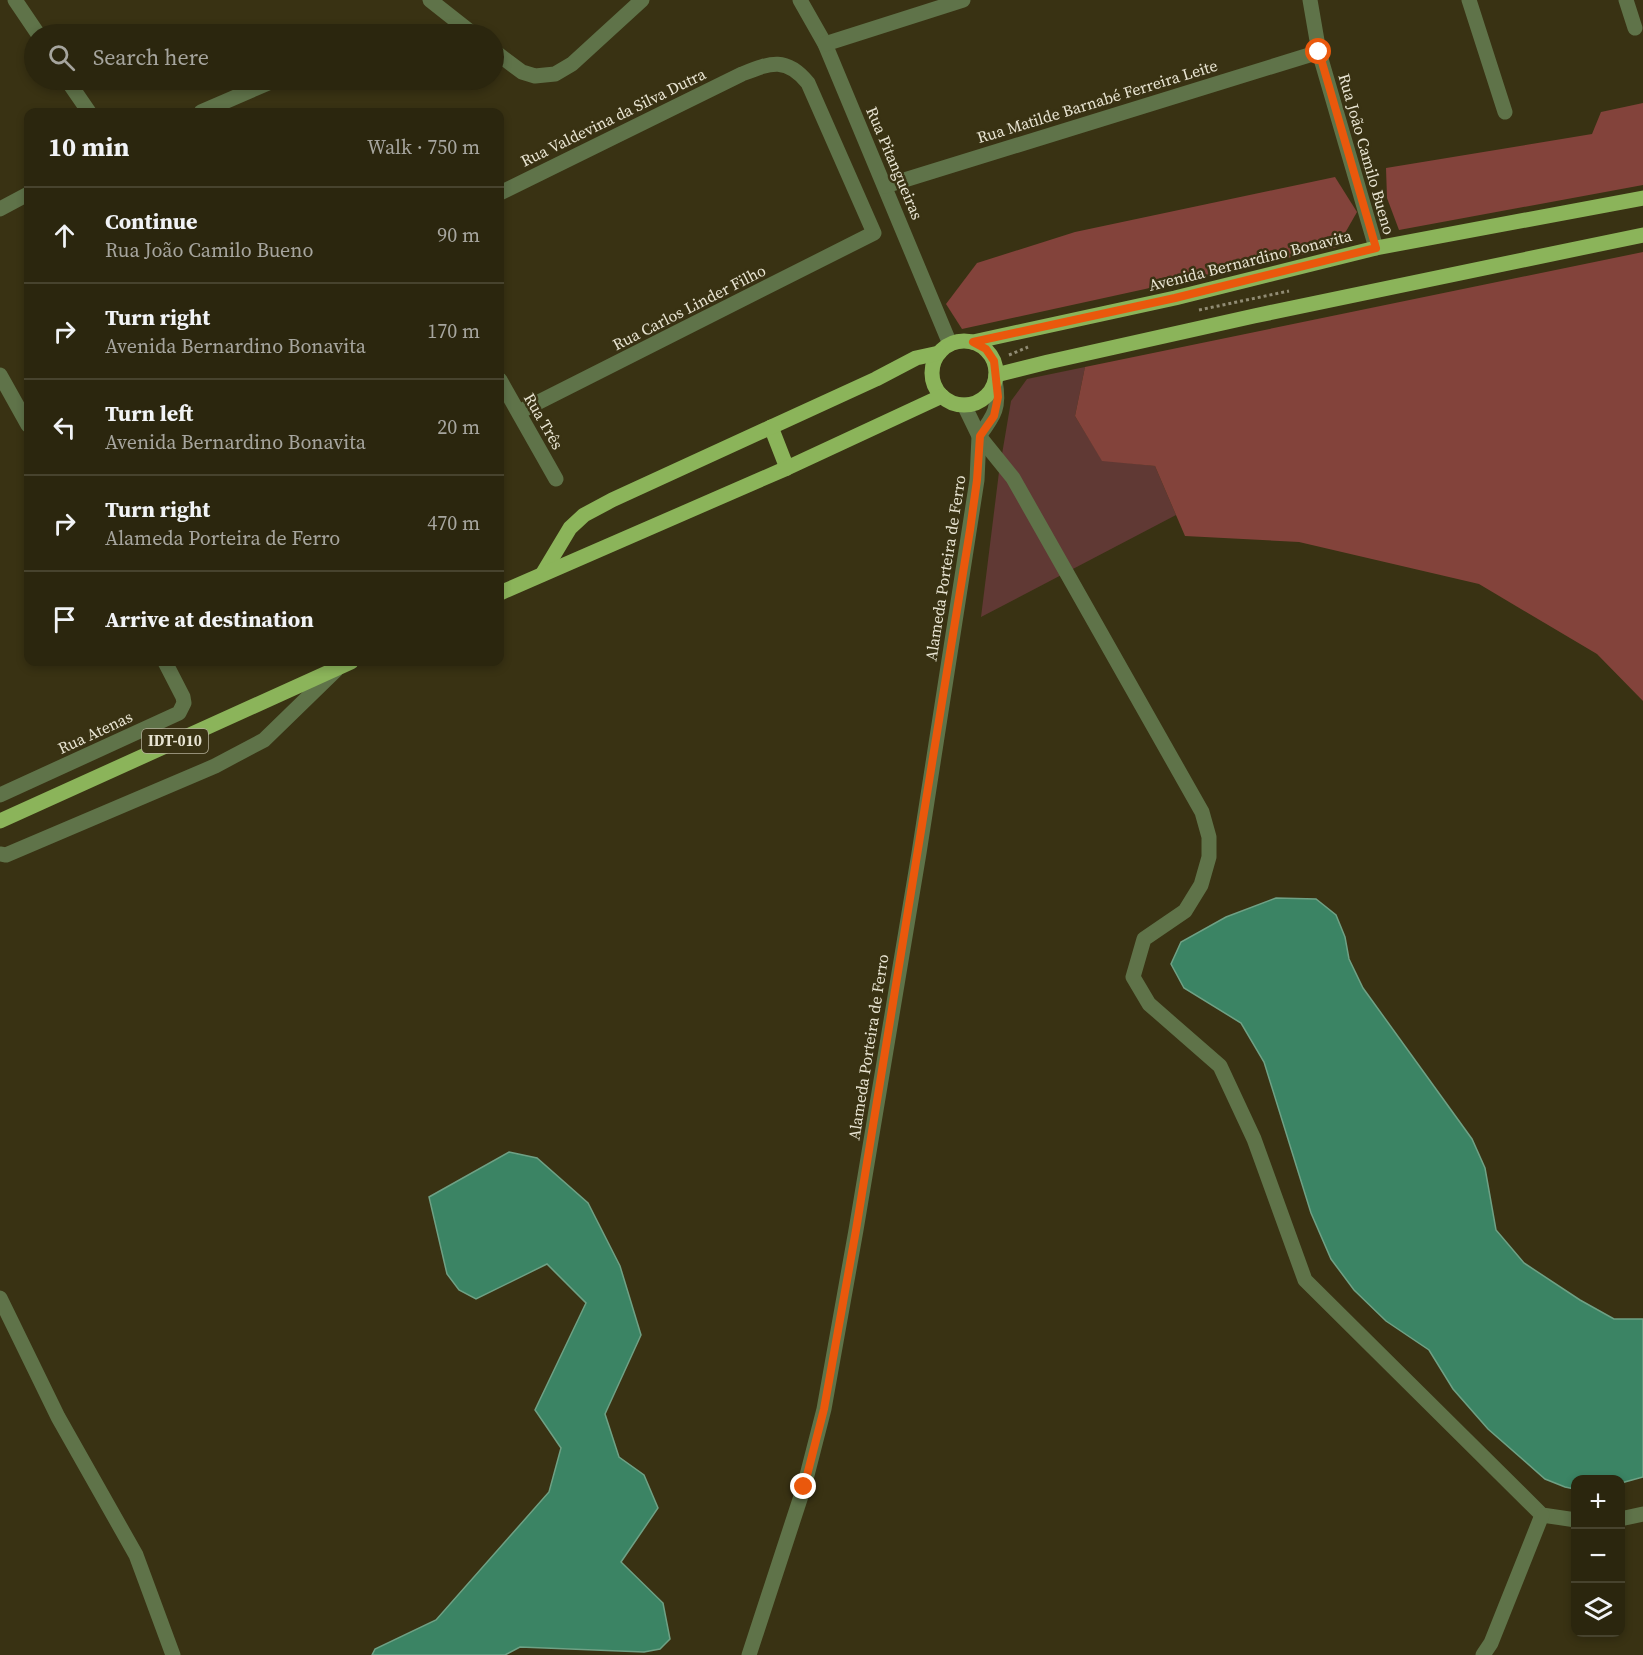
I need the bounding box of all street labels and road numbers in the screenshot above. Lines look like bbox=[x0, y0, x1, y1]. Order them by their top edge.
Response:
street label: Rua Matilde Barnabé Ferreira Leite bbox=[974, 54, 1220, 148]
street label: Rua Valdevina da Silva Dutra bbox=[517, 62, 710, 172]
street label: Rua João Camilo Bueno bbox=[1333, 71, 1401, 237]
street label: Rua Pitangueiras bbox=[861, 103, 929, 223]
street label: Avenida Bernardino Bonavita bbox=[1146, 224, 1355, 296]
street label: Rua Carlos Linder Filho bbox=[609, 259, 770, 355]
street label: Rua Três bbox=[519, 389, 569, 453]
street label: Alameda Porteira de Ferro bbox=[919, 473, 971, 663]
street label: Rua Atenas bbox=[54, 705, 136, 759]
road number: IDT-010 bbox=[142, 729, 208, 753]
street label: Alameda Porteira de Ferro bbox=[842, 952, 894, 1142]

